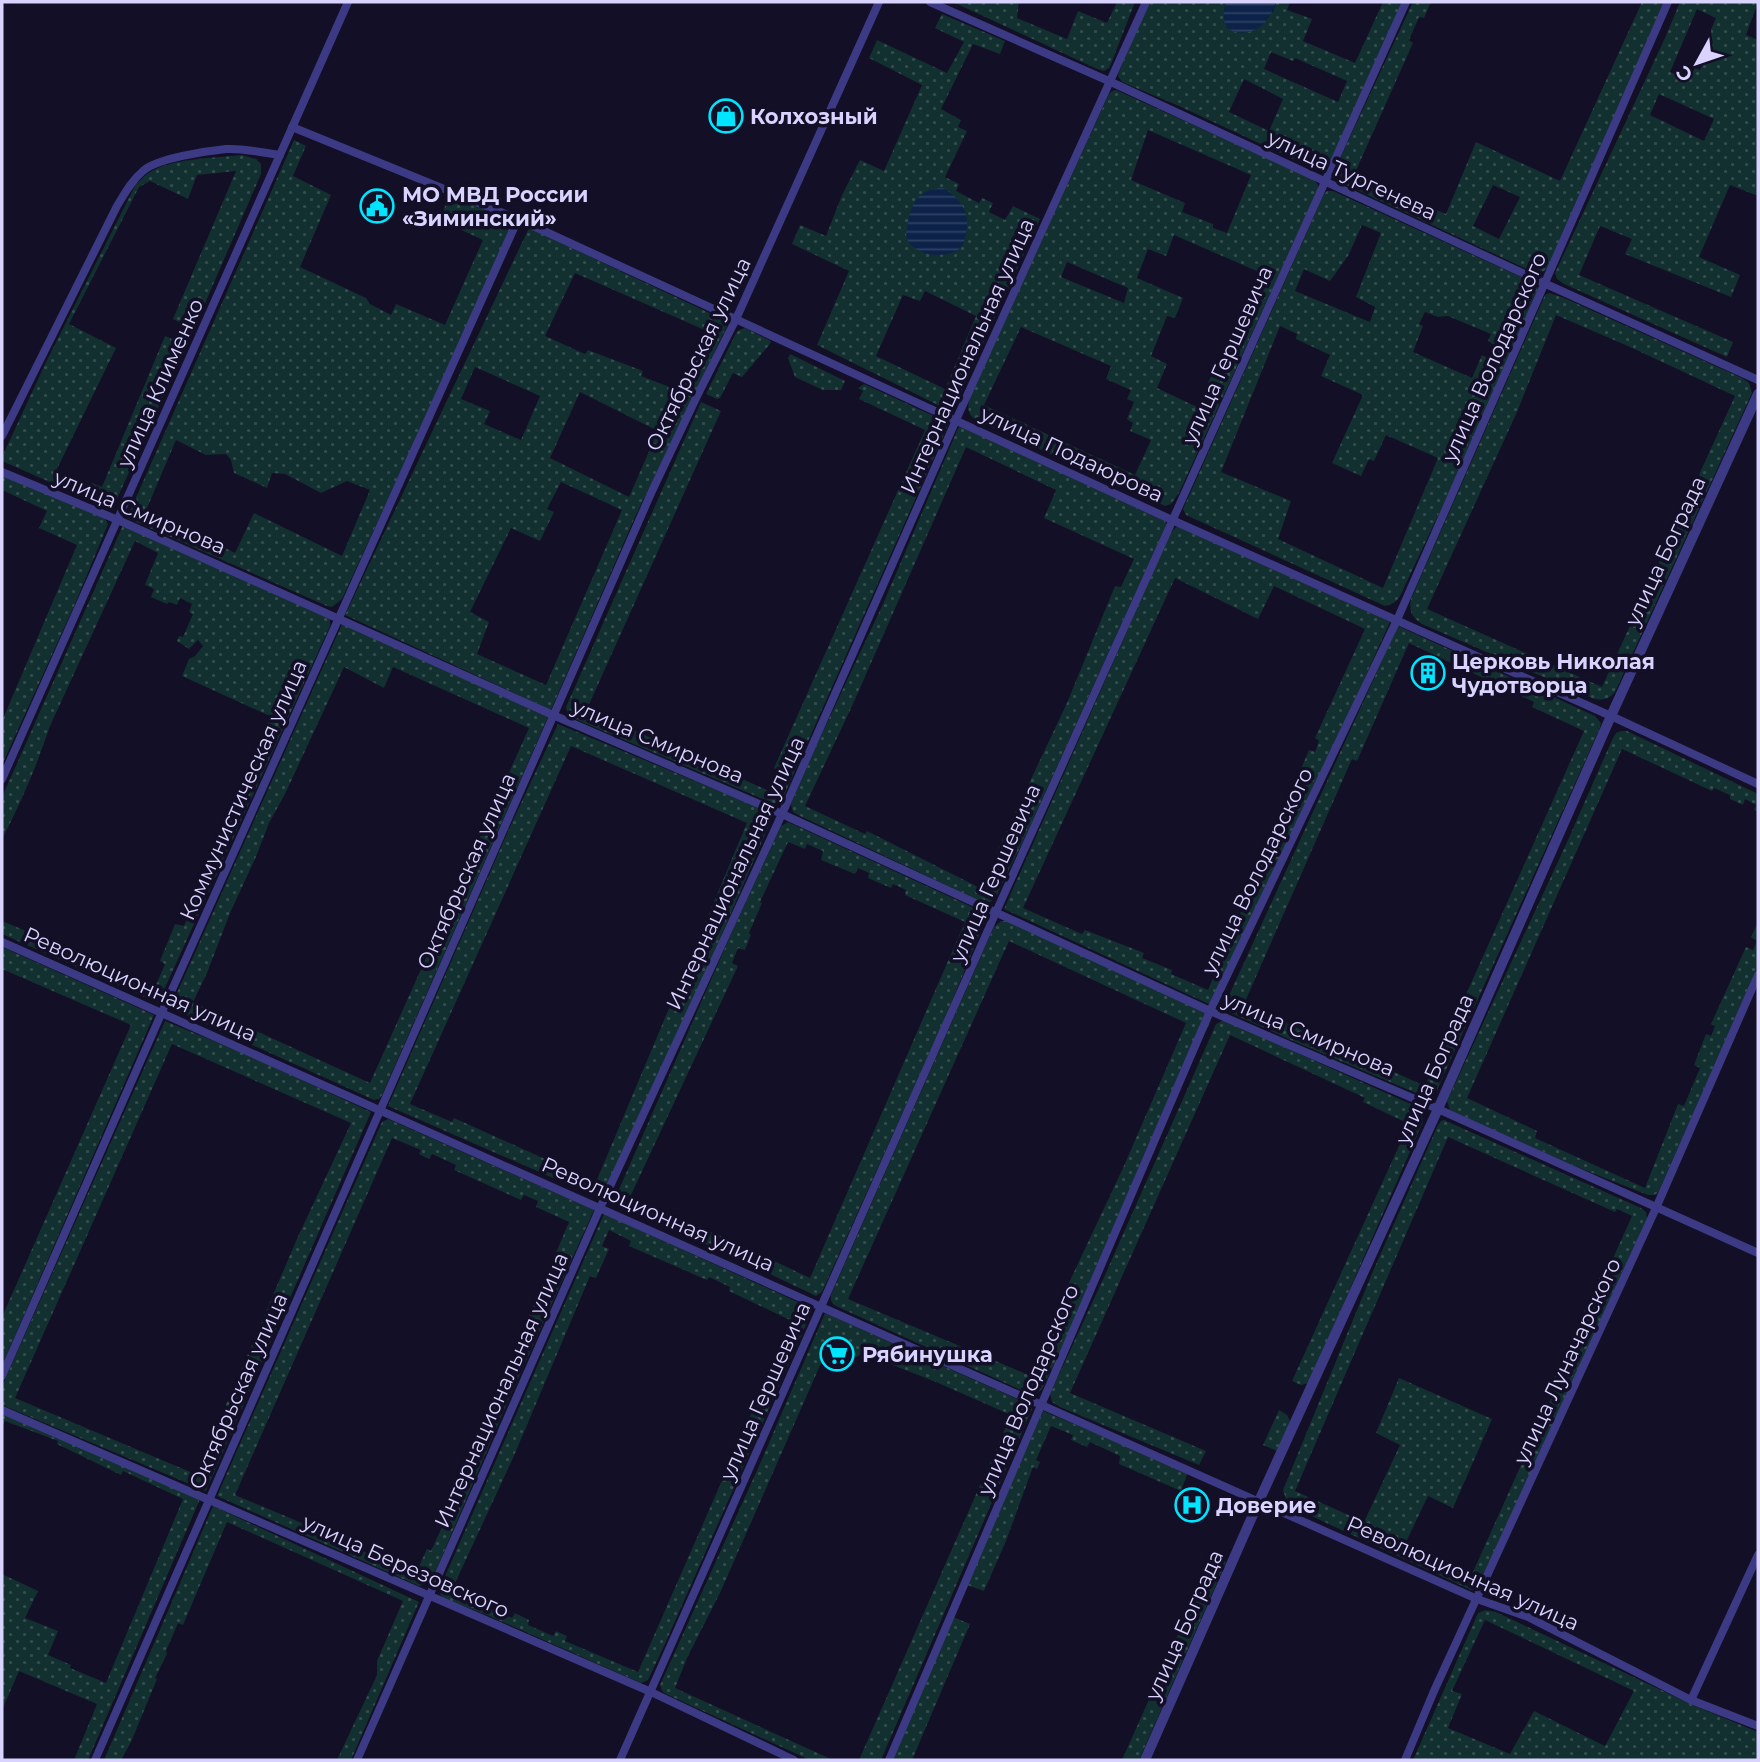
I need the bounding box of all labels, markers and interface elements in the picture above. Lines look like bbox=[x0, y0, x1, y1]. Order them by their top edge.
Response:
north arrow bbox=[1662, 28, 1732, 98]
text: С bbox=[1671, 61, 1698, 86]
shop icon: Колхозный bbox=[707, 97, 745, 135]
place label: Колхозный bbox=[750, 104, 878, 129]
street label: улица Тургенева bbox=[1263, 124, 1440, 225]
place label: МО МВД России «Зиминский» bbox=[402, 182, 588, 231]
public building icon: МО МВД России «Зиминский» bbox=[358, 187, 396, 225]
street label: Интернациональная улица bbox=[895, 215, 1039, 497]
street label: улица Володарского bbox=[1436, 248, 1552, 467]
street label: Октябрьская улица bbox=[640, 253, 756, 455]
street label: улица Гершевича bbox=[1176, 262, 1278, 449]
street label: улица Клименко bbox=[111, 295, 208, 472]
street label: улица Подаюрова bbox=[976, 400, 1167, 507]
street label: улица Смирнова bbox=[49, 464, 230, 559]
street label: улица Бограда bbox=[1619, 472, 1711, 631]
place label: Церковь Николая Чудотворца bbox=[1452, 649, 1655, 698]
building icon: Церковь Николая Чудотворца bbox=[1409, 654, 1447, 692]
street label: Коммунистическая улица bbox=[174, 656, 312, 924]
street label: улица Смирнова bbox=[567, 693, 748, 788]
street label: Интернациональная улица bbox=[661, 732, 809, 1014]
street label: улица Володарского bbox=[1196, 764, 1318, 979]
street label: Октябрьская улица bbox=[411, 769, 521, 973]
street label: улица Гершевича bbox=[944, 780, 1046, 967]
street label: Революционная улица bbox=[20, 921, 260, 1047]
street label: улица Смирнова bbox=[1218, 986, 1399, 1081]
street label: улица Бограда bbox=[1389, 990, 1478, 1149]
street label: Революционная улица bbox=[538, 1151, 778, 1277]
street label: Интернациональная улица bbox=[429, 1249, 573, 1531]
street label: улица Луначарского bbox=[1508, 1254, 1626, 1469]
street label: улица Володарского bbox=[972, 1281, 1084, 1500]
street label: Октябрьская улица bbox=[183, 1289, 293, 1493]
street label: улица Гершевича bbox=[714, 1298, 816, 1485]
supermarket icon: Рябинушка bbox=[818, 1335, 856, 1373]
place label: Рябинушка bbox=[862, 1342, 993, 1367]
hospital icon: Доверие bbox=[1173, 1486, 1211, 1524]
place label: Доверие bbox=[1216, 1493, 1317, 1518]
street label: улица Березовского bbox=[298, 1509, 513, 1623]
street label: Революционная улица bbox=[1343, 1510, 1583, 1636]
street label: улица Бограда bbox=[1139, 1546, 1228, 1705]

